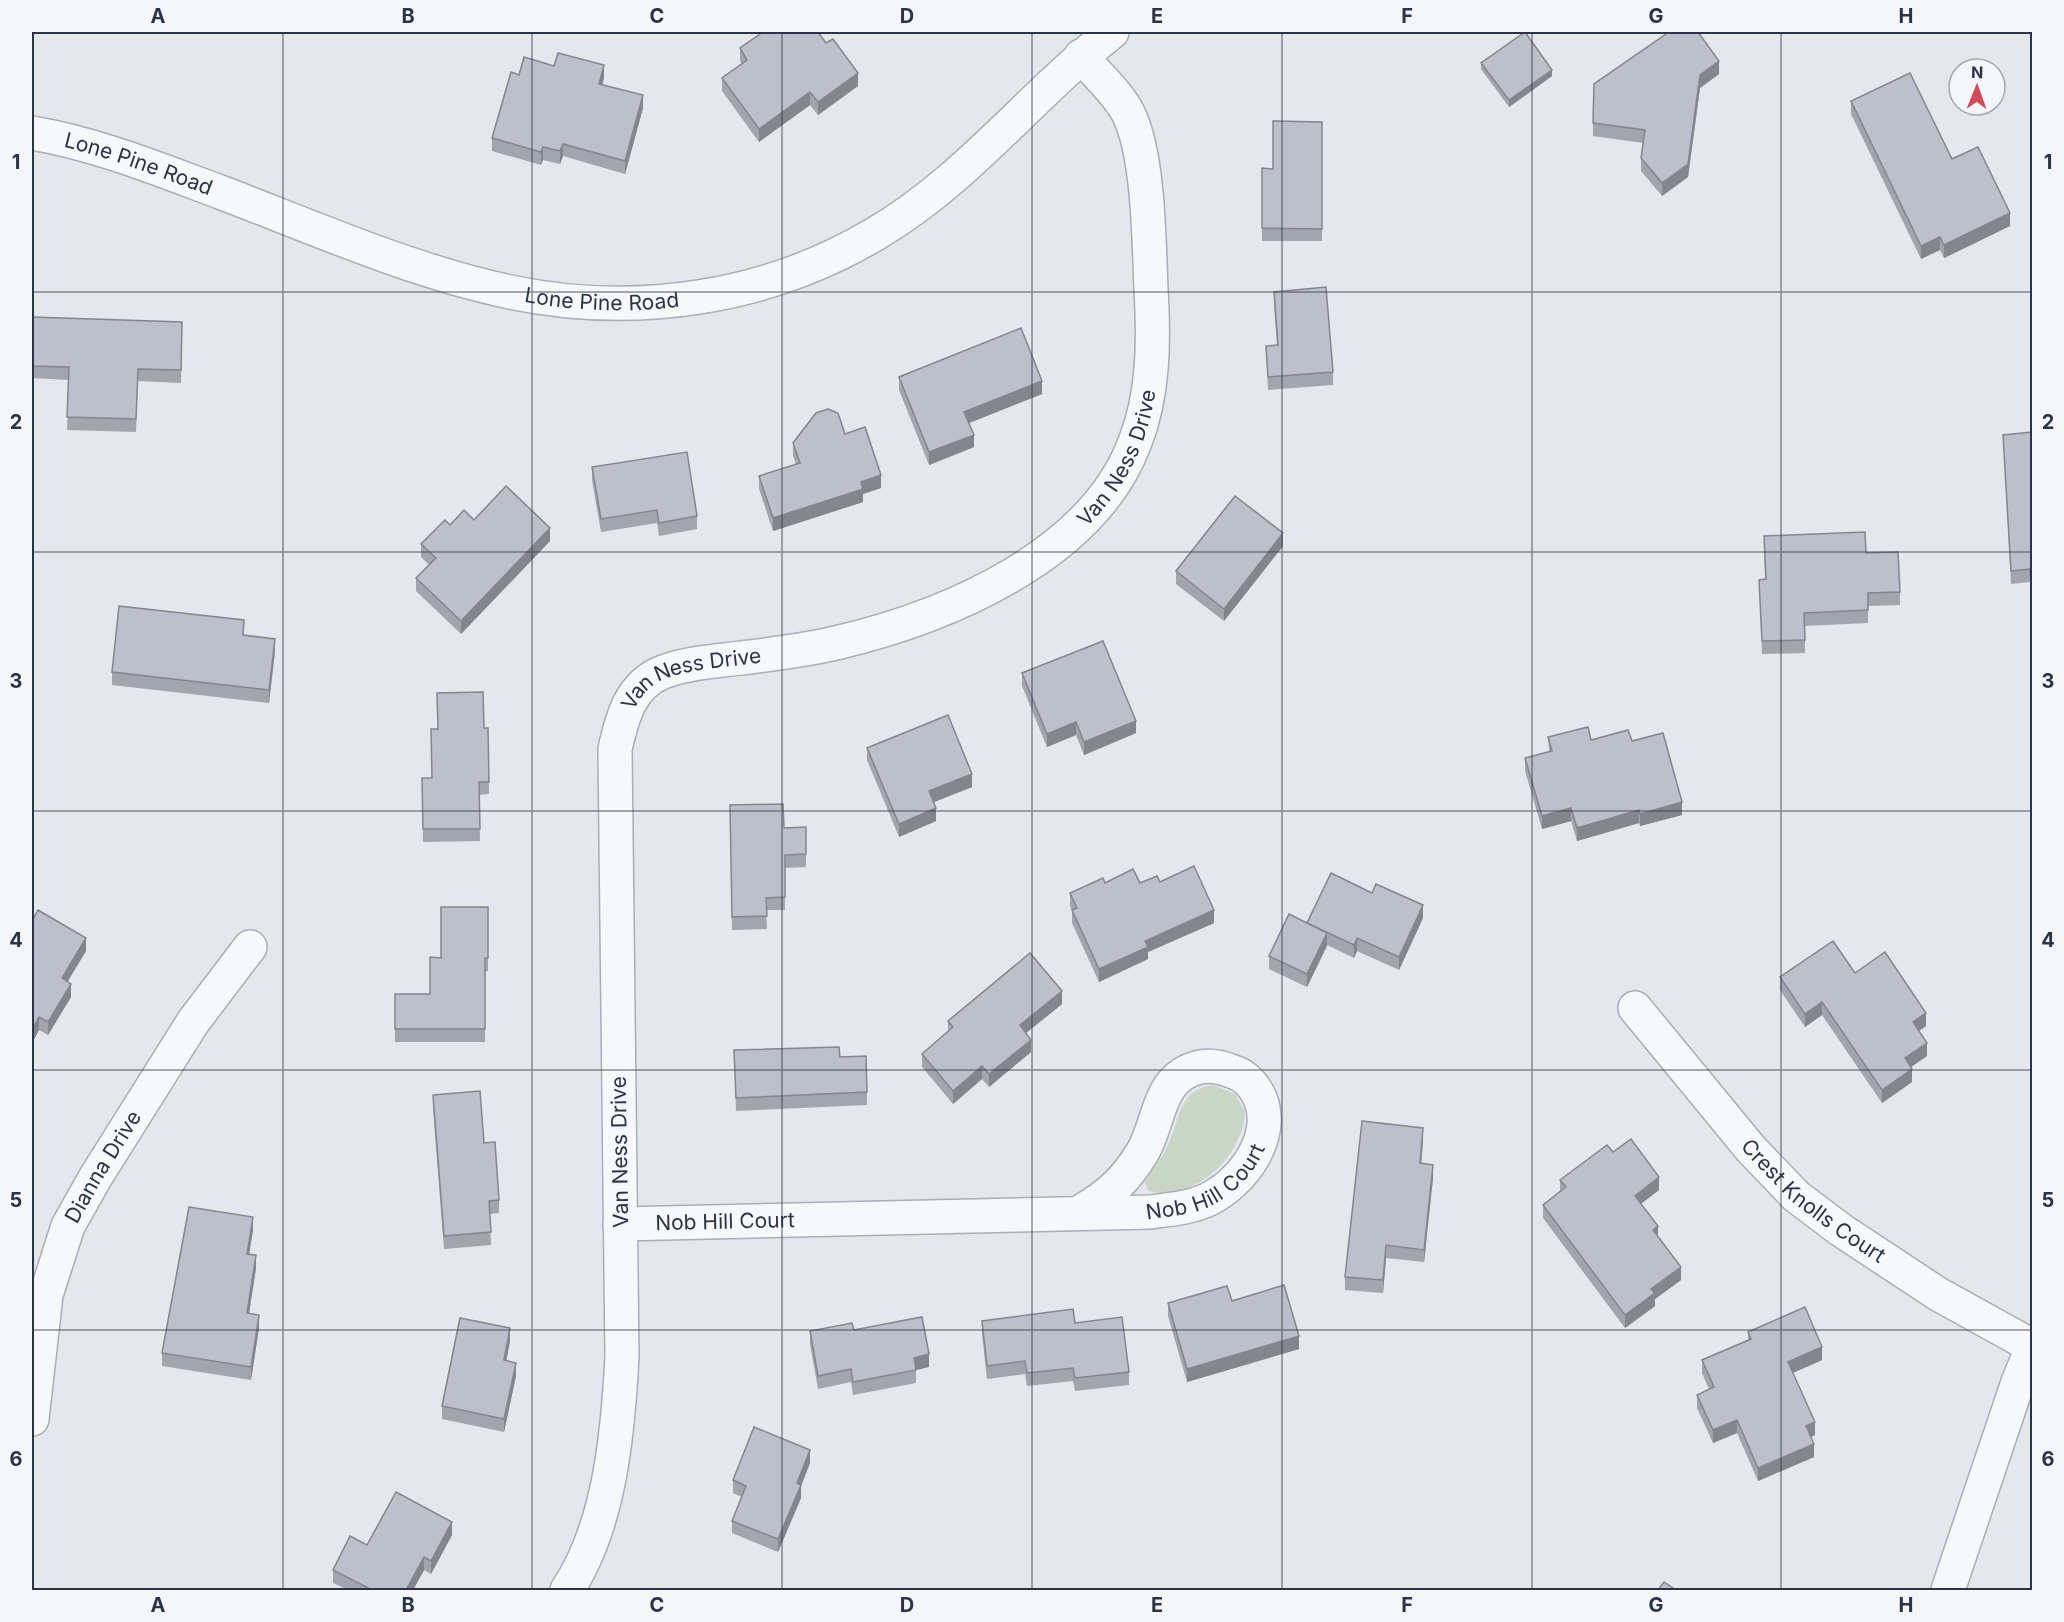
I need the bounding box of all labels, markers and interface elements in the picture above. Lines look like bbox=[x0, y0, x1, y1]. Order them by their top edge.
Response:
text: A bbox=[151, 4, 166, 28]
text: B bbox=[401, 4, 415, 28]
text: C bbox=[650, 4, 664, 28]
text: D bbox=[900, 4, 914, 28]
text: E bbox=[1151, 4, 1163, 28]
text: F bbox=[1401, 4, 1413, 28]
text: G bbox=[1648, 4, 1664, 28]
text: H bbox=[1899, 4, 1913, 28]
north arrow bbox=[1947, 57, 2007, 117]
text: N bbox=[1971, 62, 1984, 82]
street label: Lone Pine Road bbox=[62, 127, 216, 200]
text: 1 bbox=[12, 150, 20, 174]
text: 1 bbox=[2044, 150, 2052, 174]
street label: Lone Pine Road bbox=[523, 282, 680, 315]
street label: Van Ness Drive bbox=[1072, 388, 1161, 531]
text: 2 bbox=[10, 410, 22, 434]
text: 2 bbox=[2042, 410, 2054, 434]
street label: Van Ness Drive bbox=[616, 643, 763, 714]
text: 3 bbox=[10, 669, 22, 693]
text: 3 bbox=[2042, 669, 2054, 693]
text: 4 bbox=[9, 928, 23, 952]
text: 4 bbox=[2041, 928, 2055, 952]
street label: Van Ness Drive bbox=[606, 1076, 633, 1228]
street label: Dianna Drive bbox=[59, 1106, 146, 1227]
street label: Crest Knolls Court bbox=[1736, 1134, 1890, 1268]
street label: Nob Hill Court bbox=[1144, 1140, 1270, 1225]
text: 5 bbox=[10, 1188, 22, 1212]
text: 5 bbox=[2042, 1188, 2054, 1212]
street label: Nob Hill Court bbox=[655, 1207, 795, 1235]
text: 6 bbox=[10, 1447, 23, 1471]
text: 6 bbox=[2042, 1447, 2055, 1471]
text: A bbox=[151, 1593, 166, 1617]
text: B bbox=[401, 1593, 415, 1617]
text: C bbox=[650, 1593, 664, 1617]
text: D bbox=[900, 1593, 914, 1617]
text: E bbox=[1151, 1593, 1163, 1617]
text: F bbox=[1401, 1593, 1413, 1617]
text: G bbox=[1648, 1593, 1664, 1617]
text: H bbox=[1899, 1593, 1913, 1617]

